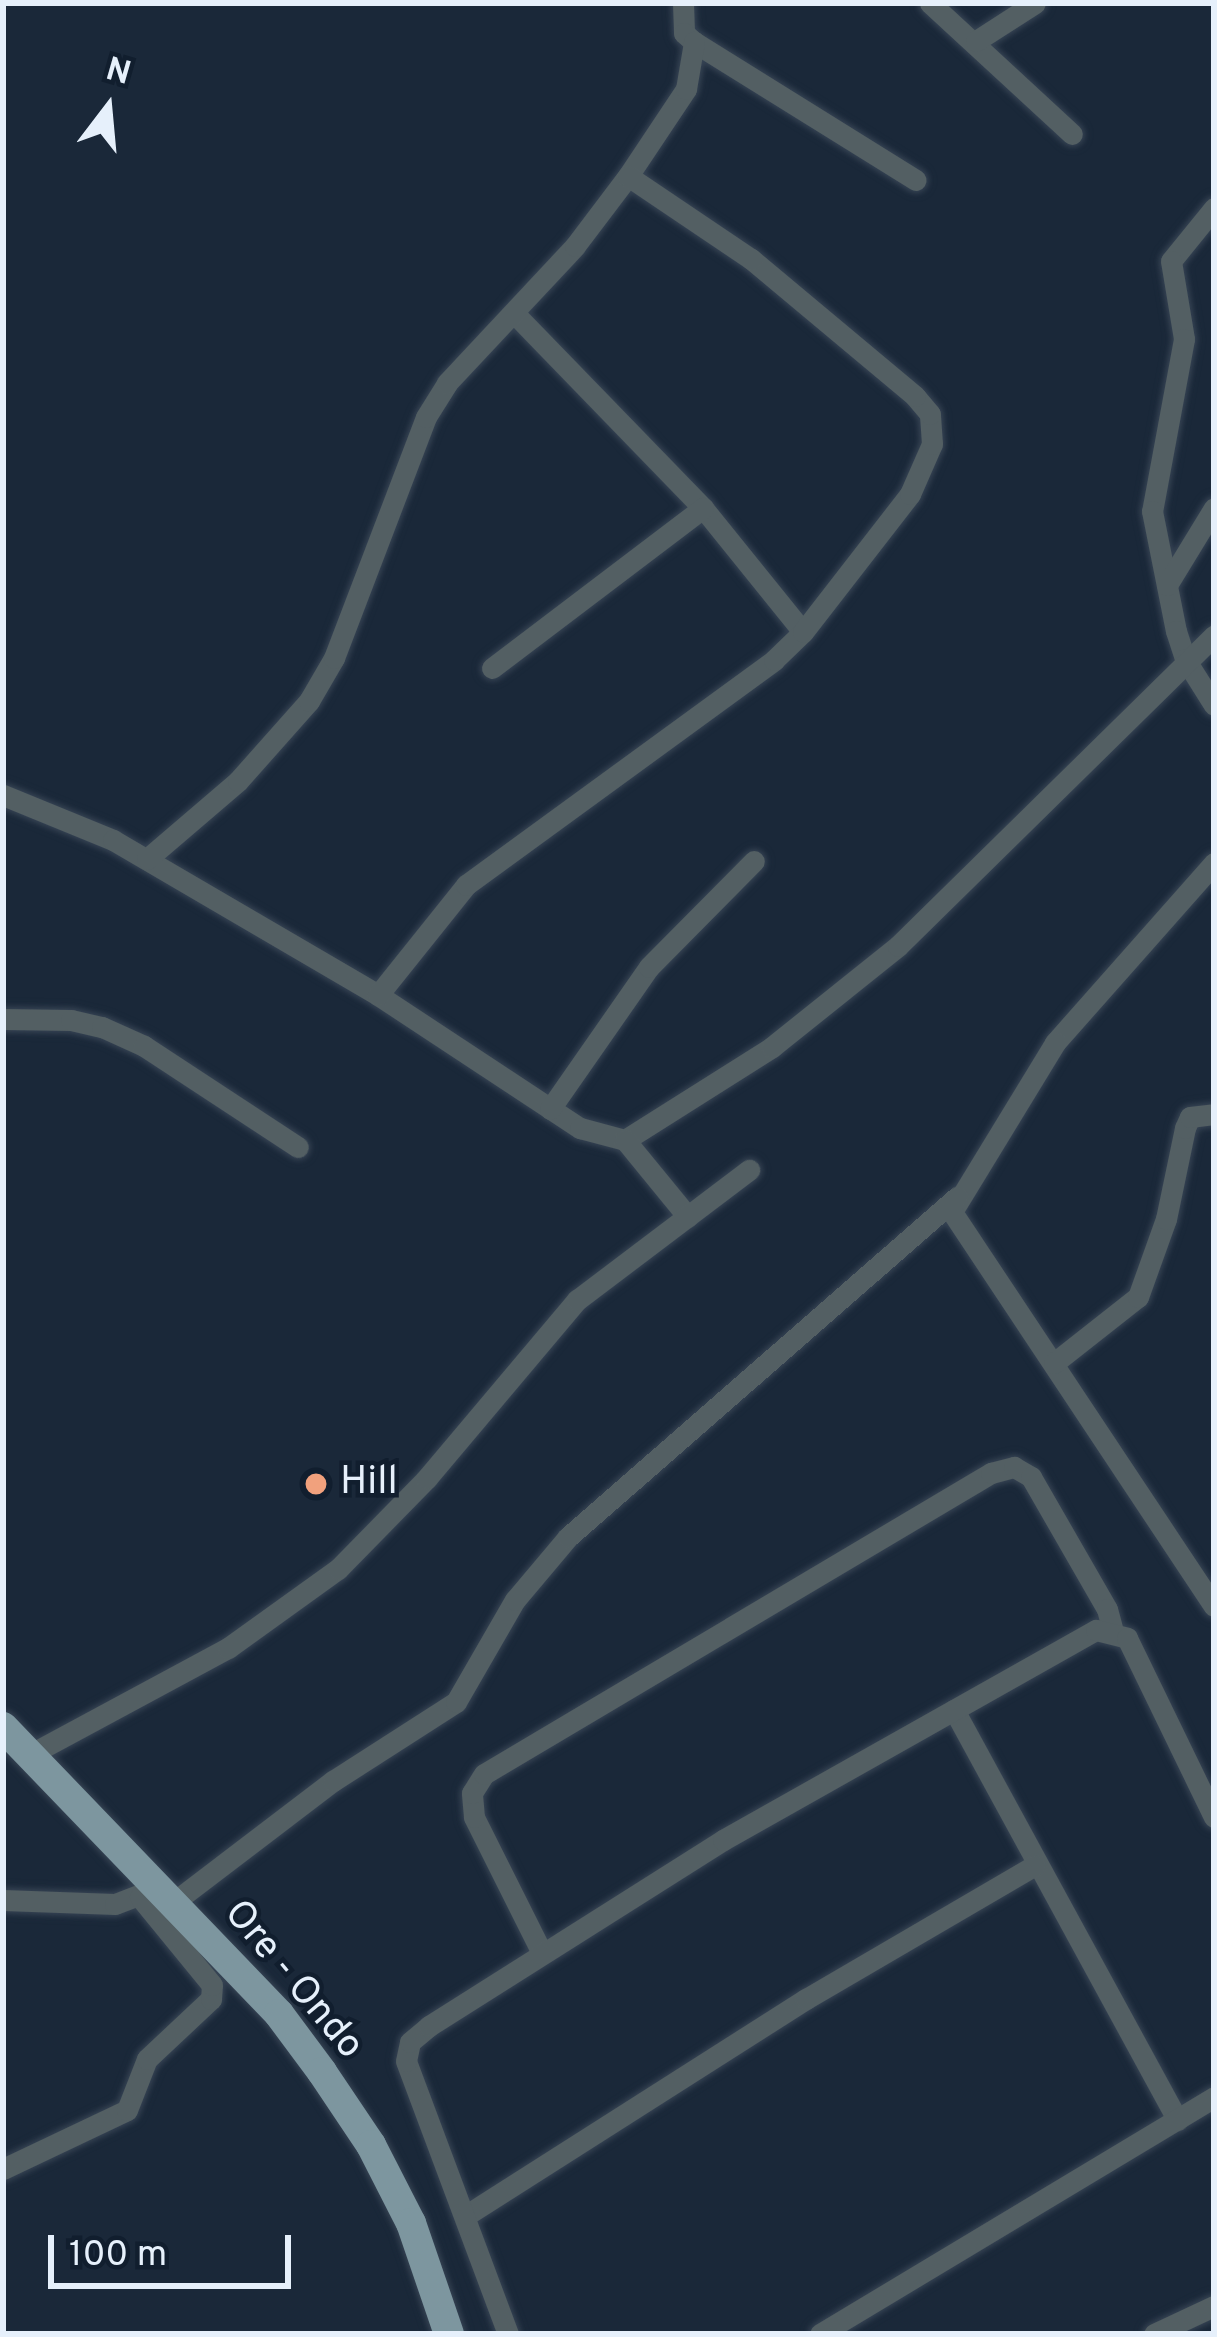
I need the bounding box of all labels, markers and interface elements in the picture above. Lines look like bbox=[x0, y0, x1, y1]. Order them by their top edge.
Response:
north arrow bbox=[48, 48, 168, 168]
text: N bbox=[101, 50, 135, 97]
place label: Hill bbox=[340, 1461, 398, 1507]
marker: Hill bbox=[303, 1471, 329, 1497]
street label: Ore - Ondo bbox=[212, 1892, 372, 2070]
scale bar bbox=[54, 2211, 297, 2285]
text: 100 m bbox=[69, 2233, 167, 2279]

